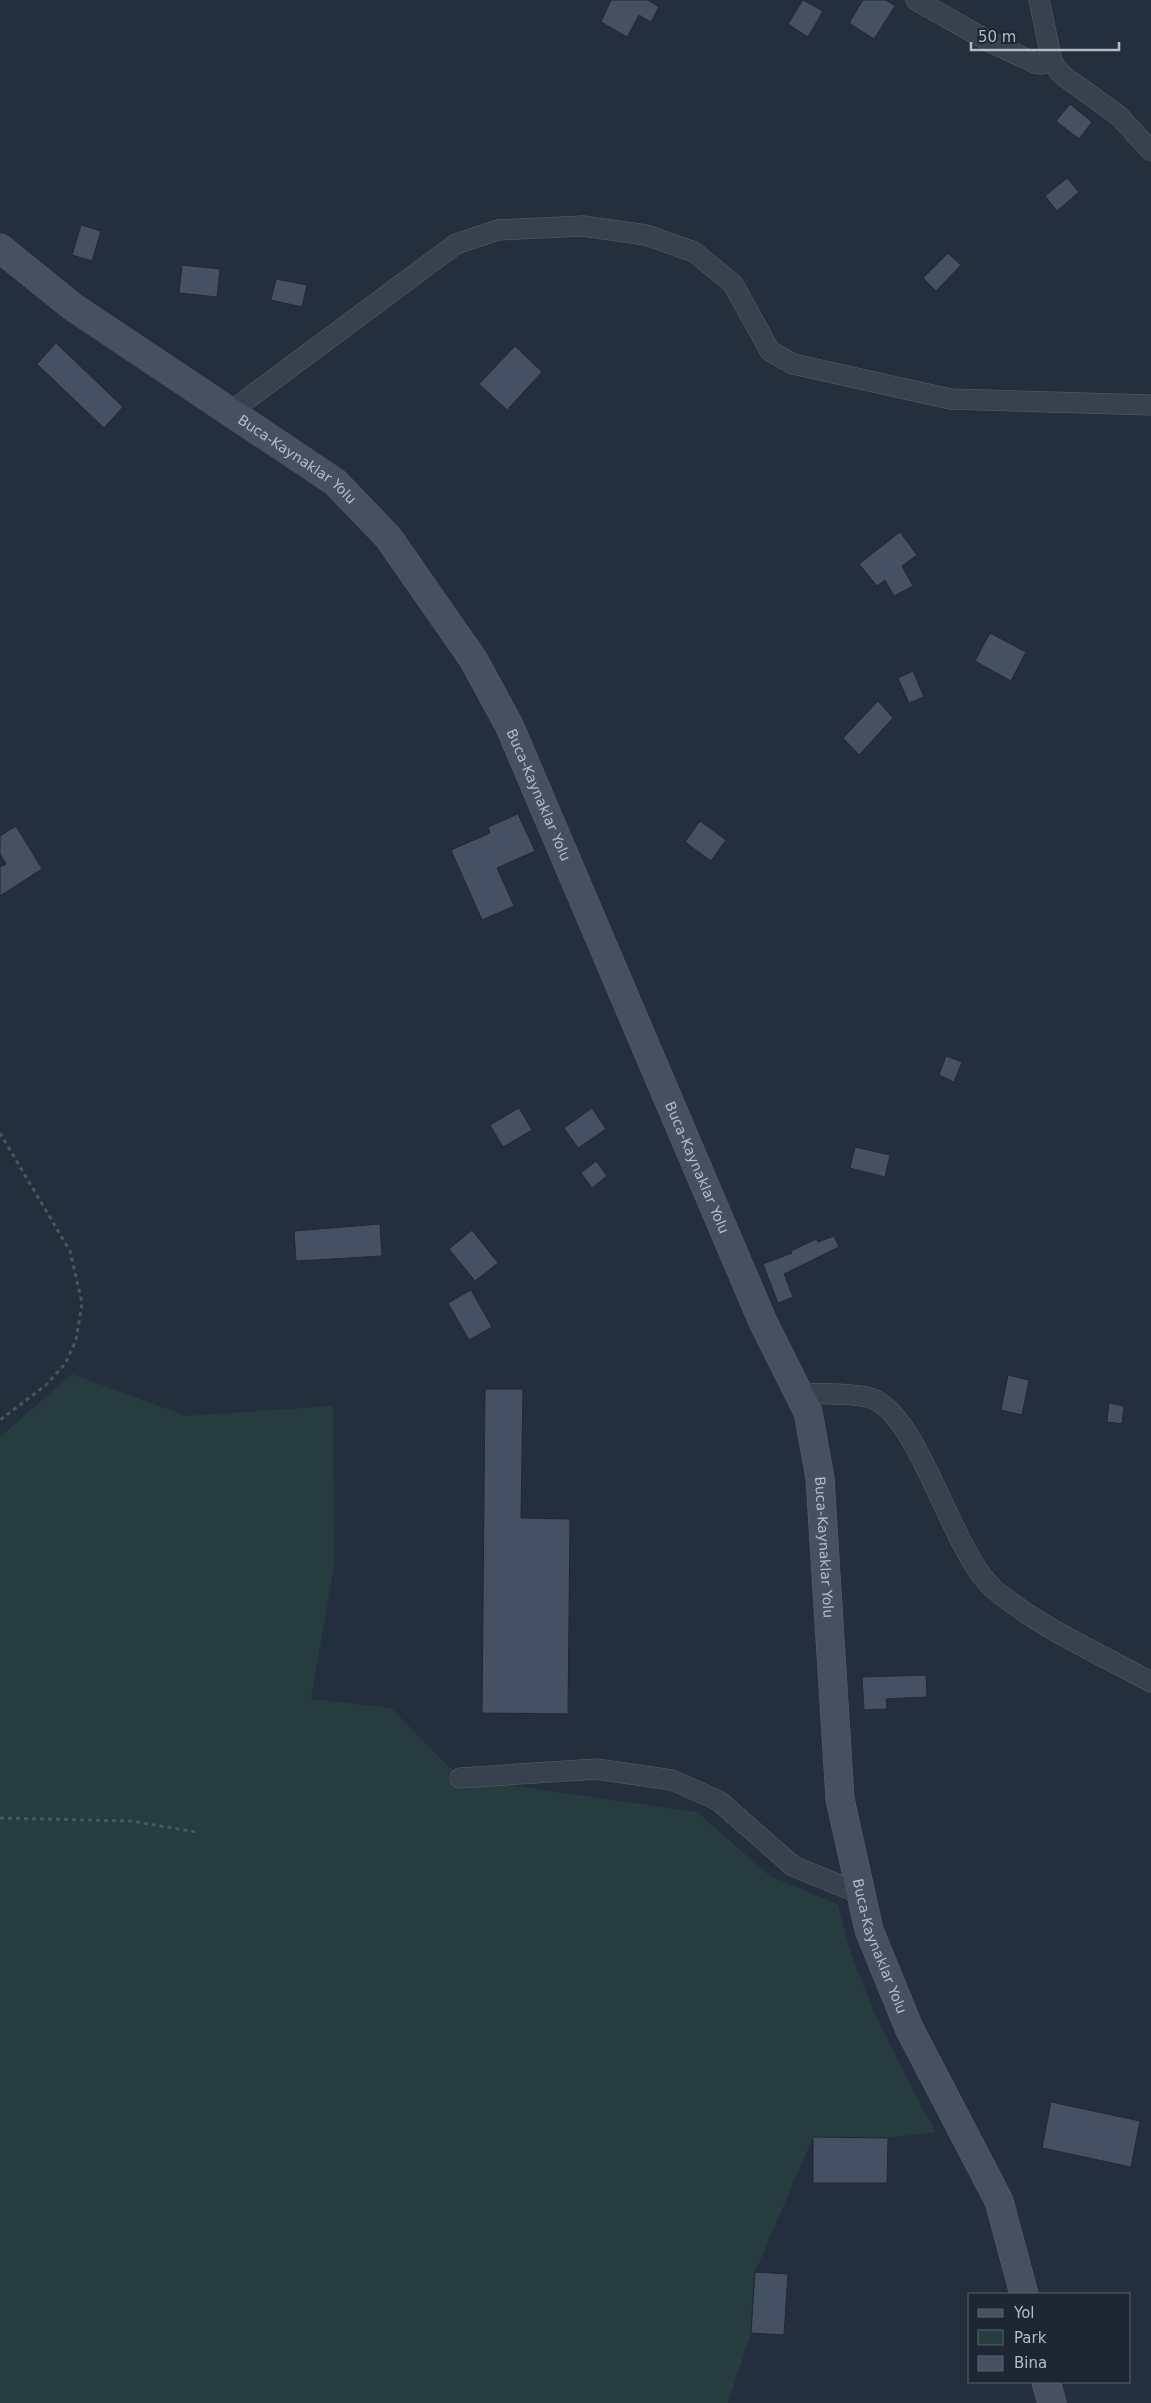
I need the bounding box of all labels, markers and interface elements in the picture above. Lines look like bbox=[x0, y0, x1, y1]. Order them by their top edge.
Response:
scale bar bbox=[971, 20, 1118, 52]
text: 50 m bbox=[978, 28, 1016, 46]
street label: Buca-Kaynaklar Yolu bbox=[235, 412, 360, 507]
street label: Buca-Kaynaklar Yolu bbox=[504, 726, 574, 863]
street label: Buca-Kaynaklar Yolu bbox=[662, 1099, 732, 1236]
street label: Buca-Kaynaklar Yolu bbox=[812, 1476, 837, 1619]
street label: Buca-Kaynaklar Yolu bbox=[850, 1877, 910, 2016]
legend bbox=[968, 2293, 1131, 2383]
text: Yol bbox=[1013, 2304, 1035, 2322]
text: Park bbox=[1014, 2329, 1047, 2347]
text: Bina bbox=[1014, 2354, 1047, 2372]

